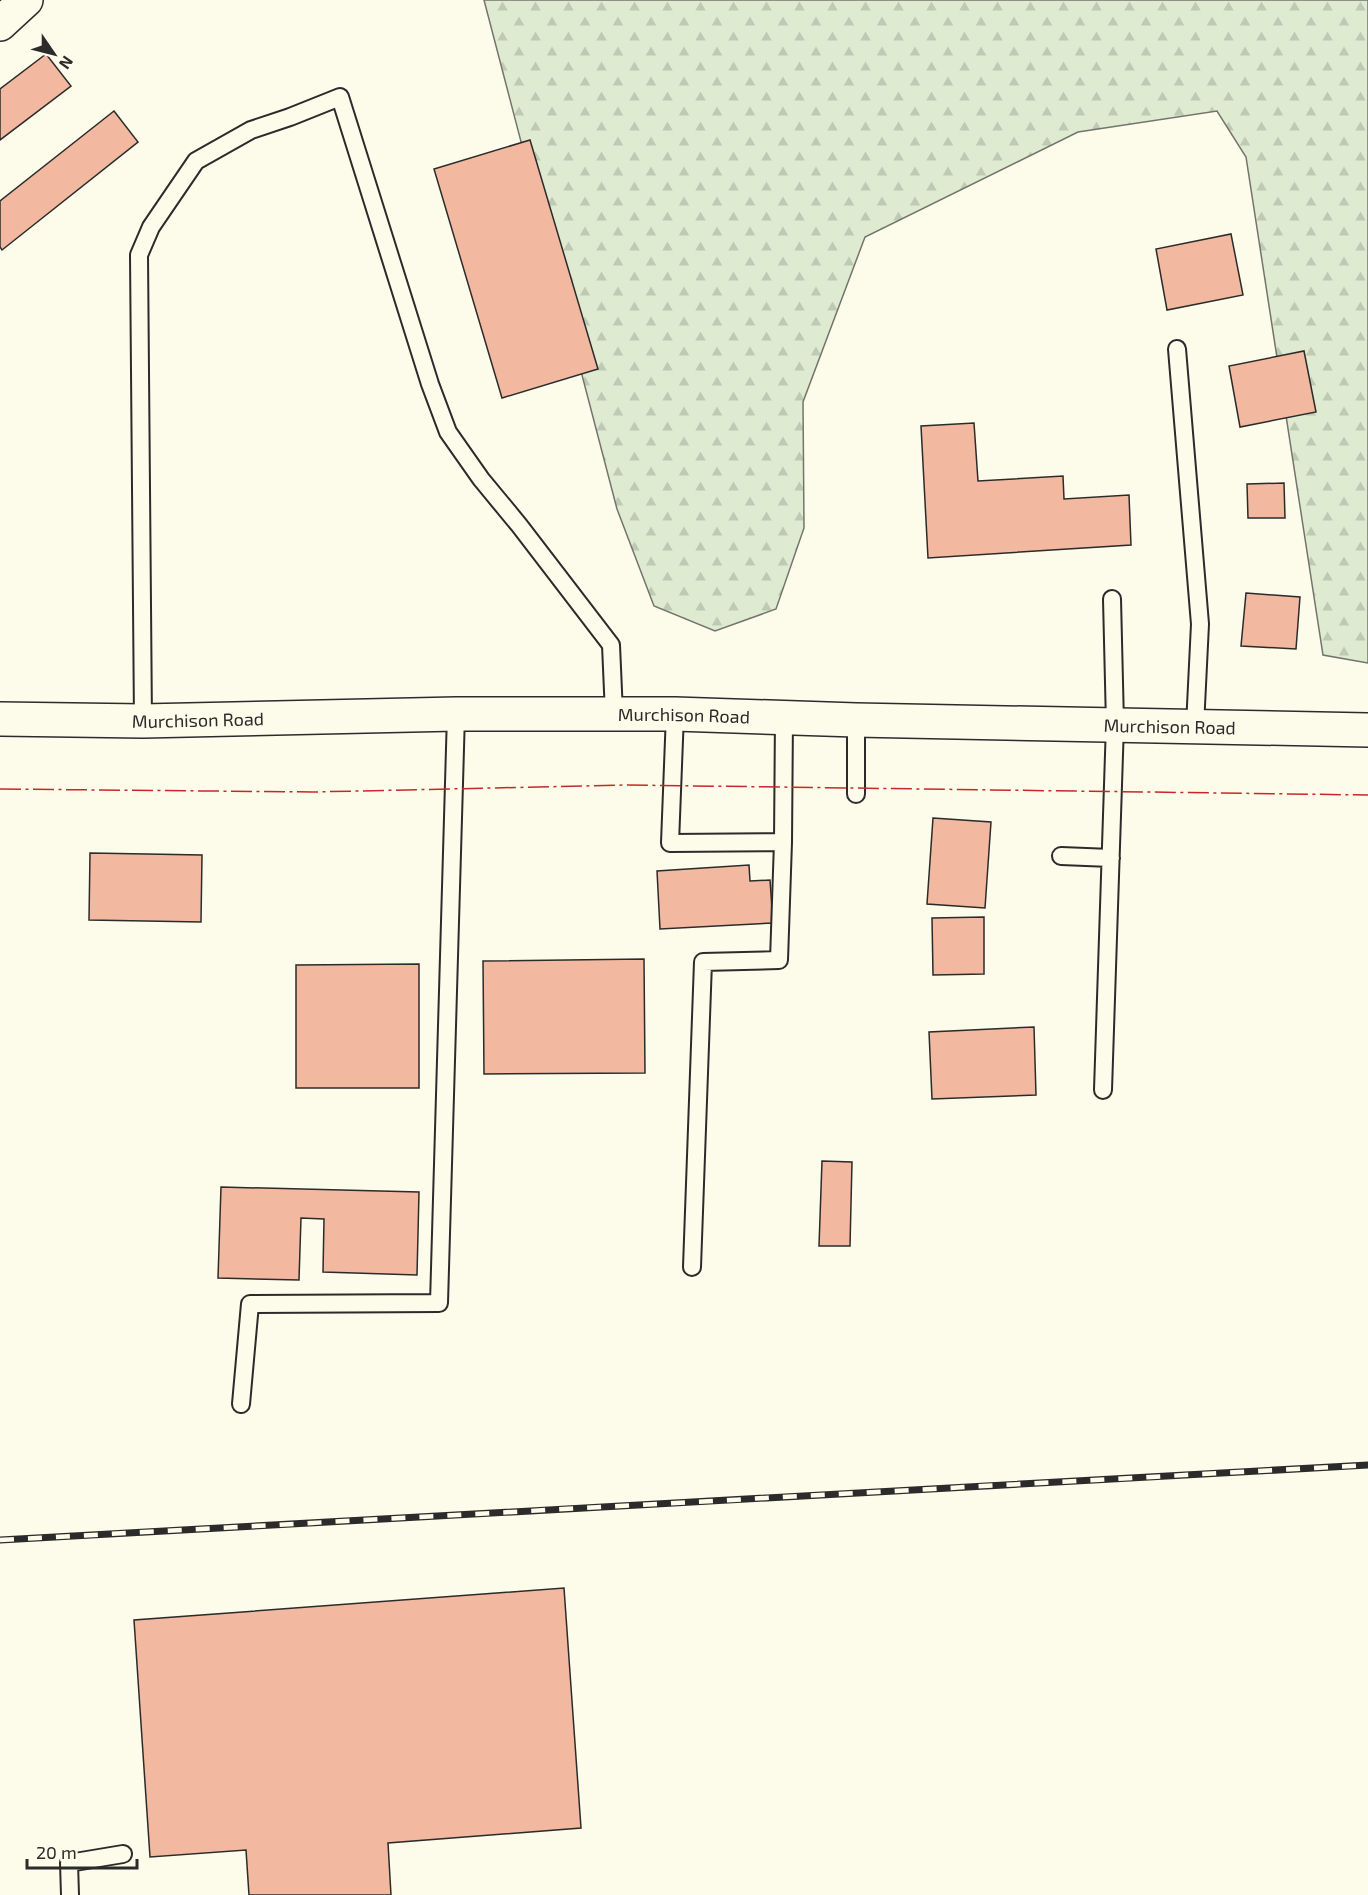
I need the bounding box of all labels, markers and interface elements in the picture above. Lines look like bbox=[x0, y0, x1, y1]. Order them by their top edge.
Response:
north arrow bbox=[24, 24, 84, 84]
text: N bbox=[56, 53, 78, 73]
street label: Murchison Road bbox=[618, 703, 750, 727]
street label: Murchison Road bbox=[132, 707, 264, 732]
street label: Murchison Road bbox=[1103, 714, 1236, 738]
scale bar bbox=[27, 1832, 136, 1870]
text: 20 m bbox=[36, 1841, 77, 1863]

